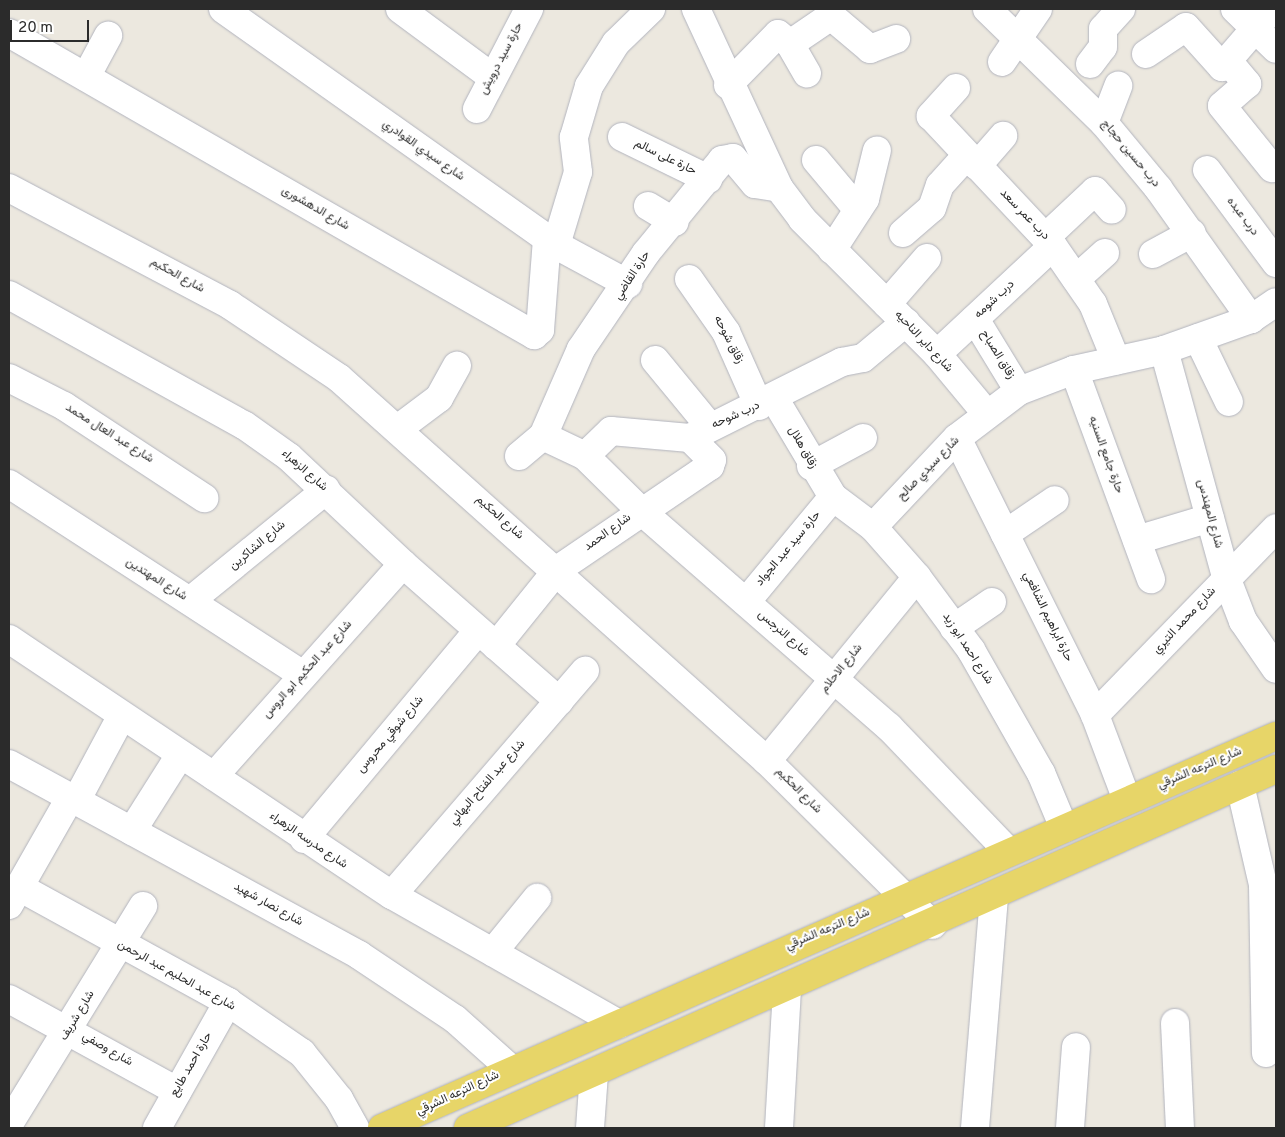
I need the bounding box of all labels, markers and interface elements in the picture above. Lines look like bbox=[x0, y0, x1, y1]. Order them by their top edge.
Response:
scale bar bbox=[12, 10, 91, 42]
text: 20 m bbox=[18, 19, 53, 38]
street label: حارة سيد درويش bbox=[477, 21, 527, 97]
street label: شارع سيدي القوادري bbox=[379, 117, 467, 185]
street label: درب حسين حجاج bbox=[1097, 117, 1163, 191]
street label: حارة على سالم bbox=[632, 137, 698, 179]
street label: شارع الدهشورى bbox=[279, 184, 351, 234]
street label: درب عمر سعد bbox=[996, 186, 1052, 244]
street label: درب عبده bbox=[1223, 195, 1261, 239]
street label: حارة القاضي bbox=[612, 249, 654, 303]
street label: شارع الحكيم bbox=[148, 255, 206, 297]
street label: درب شومه bbox=[972, 278, 1018, 322]
street label: شارع داير الناحيه bbox=[891, 308, 955, 376]
street label: زقاق شوحه bbox=[710, 314, 746, 366]
street label: زقاق الصباح bbox=[976, 328, 1018, 382]
street label: درب شوحه bbox=[710, 399, 762, 433]
street label: شارع عبد العال محمد bbox=[62, 401, 156, 467]
street label: حارة جامع السنيه bbox=[1084, 414, 1126, 496]
street label: زقاق هلال bbox=[784, 424, 820, 472]
street label: شارع سيدي صالح bbox=[895, 434, 963, 504]
street label: شارع الزهراء bbox=[278, 447, 330, 495]
street label: شارع المهندس bbox=[1193, 478, 1225, 550]
street label: شارع الحكيم bbox=[472, 493, 526, 543]
street label: حارة سيد عبد الجواد bbox=[753, 508, 825, 590]
street label: شارع الحمد bbox=[582, 511, 634, 555]
street label: شارع الشاكرين bbox=[227, 518, 289, 574]
street label: شارع المهتدين bbox=[123, 555, 189, 605]
street label: حارة ابراهيم الشافعي bbox=[1019, 570, 1075, 664]
street label: شارع محمد التيري bbox=[1150, 585, 1220, 657]
street label: شارع النرجس bbox=[754, 608, 812, 660]
street label: شارع احمد ابو زيد bbox=[938, 610, 996, 688]
street label: شارع عبد الحكيم ابو الروس bbox=[260, 618, 356, 722]
street label: شارع الاحلام bbox=[818, 642, 866, 696]
street label: شارع شوقي محروس bbox=[355, 693, 427, 777]
street label: شارع عبد الفتاح البهائي bbox=[447, 737, 529, 829]
street label: شارع الترعه الشرقي bbox=[1156, 745, 1244, 793]
street label: شارع الحكيم bbox=[772, 765, 824, 817]
street label: شارع مدرسه الزهراء bbox=[266, 810, 350, 872]
street label: شارع نصار شهيد bbox=[231, 880, 305, 930]
street label: شارع الترعه الشرقي bbox=[784, 906, 872, 954]
street label: شارع عبد الحليم عبد الرحمن bbox=[114, 938, 238, 1014]
street label: شارع شريف bbox=[57, 988, 99, 1044]
street label: شارع وصفي bbox=[79, 1030, 135, 1070]
street label: حارة احمد طايع bbox=[168, 1030, 216, 1100]
street label: شارع الترعه الشرقي bbox=[414, 1068, 502, 1120]

